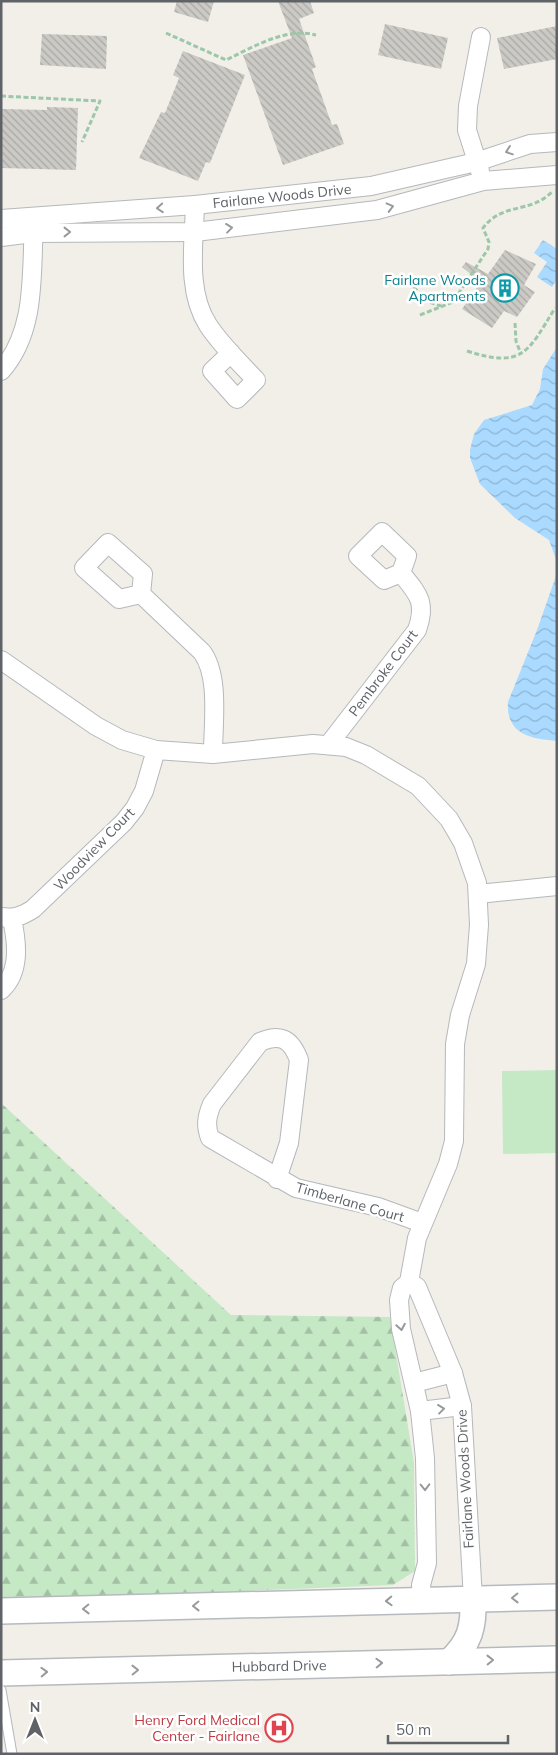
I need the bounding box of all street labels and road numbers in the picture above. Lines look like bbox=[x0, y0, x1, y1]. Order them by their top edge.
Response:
street label: Fairlane Woods Drive bbox=[212, 180, 352, 212]
street label: Pembroke Court bbox=[345, 626, 422, 720]
street label: Woodview Court bbox=[50, 804, 138, 894]
street label: Timberlane Court bbox=[294, 1178, 406, 1226]
street label: Fairlane Woods Drive bbox=[452, 1409, 478, 1549]
street label: Hubbard Drive bbox=[231, 1656, 327, 1676]

